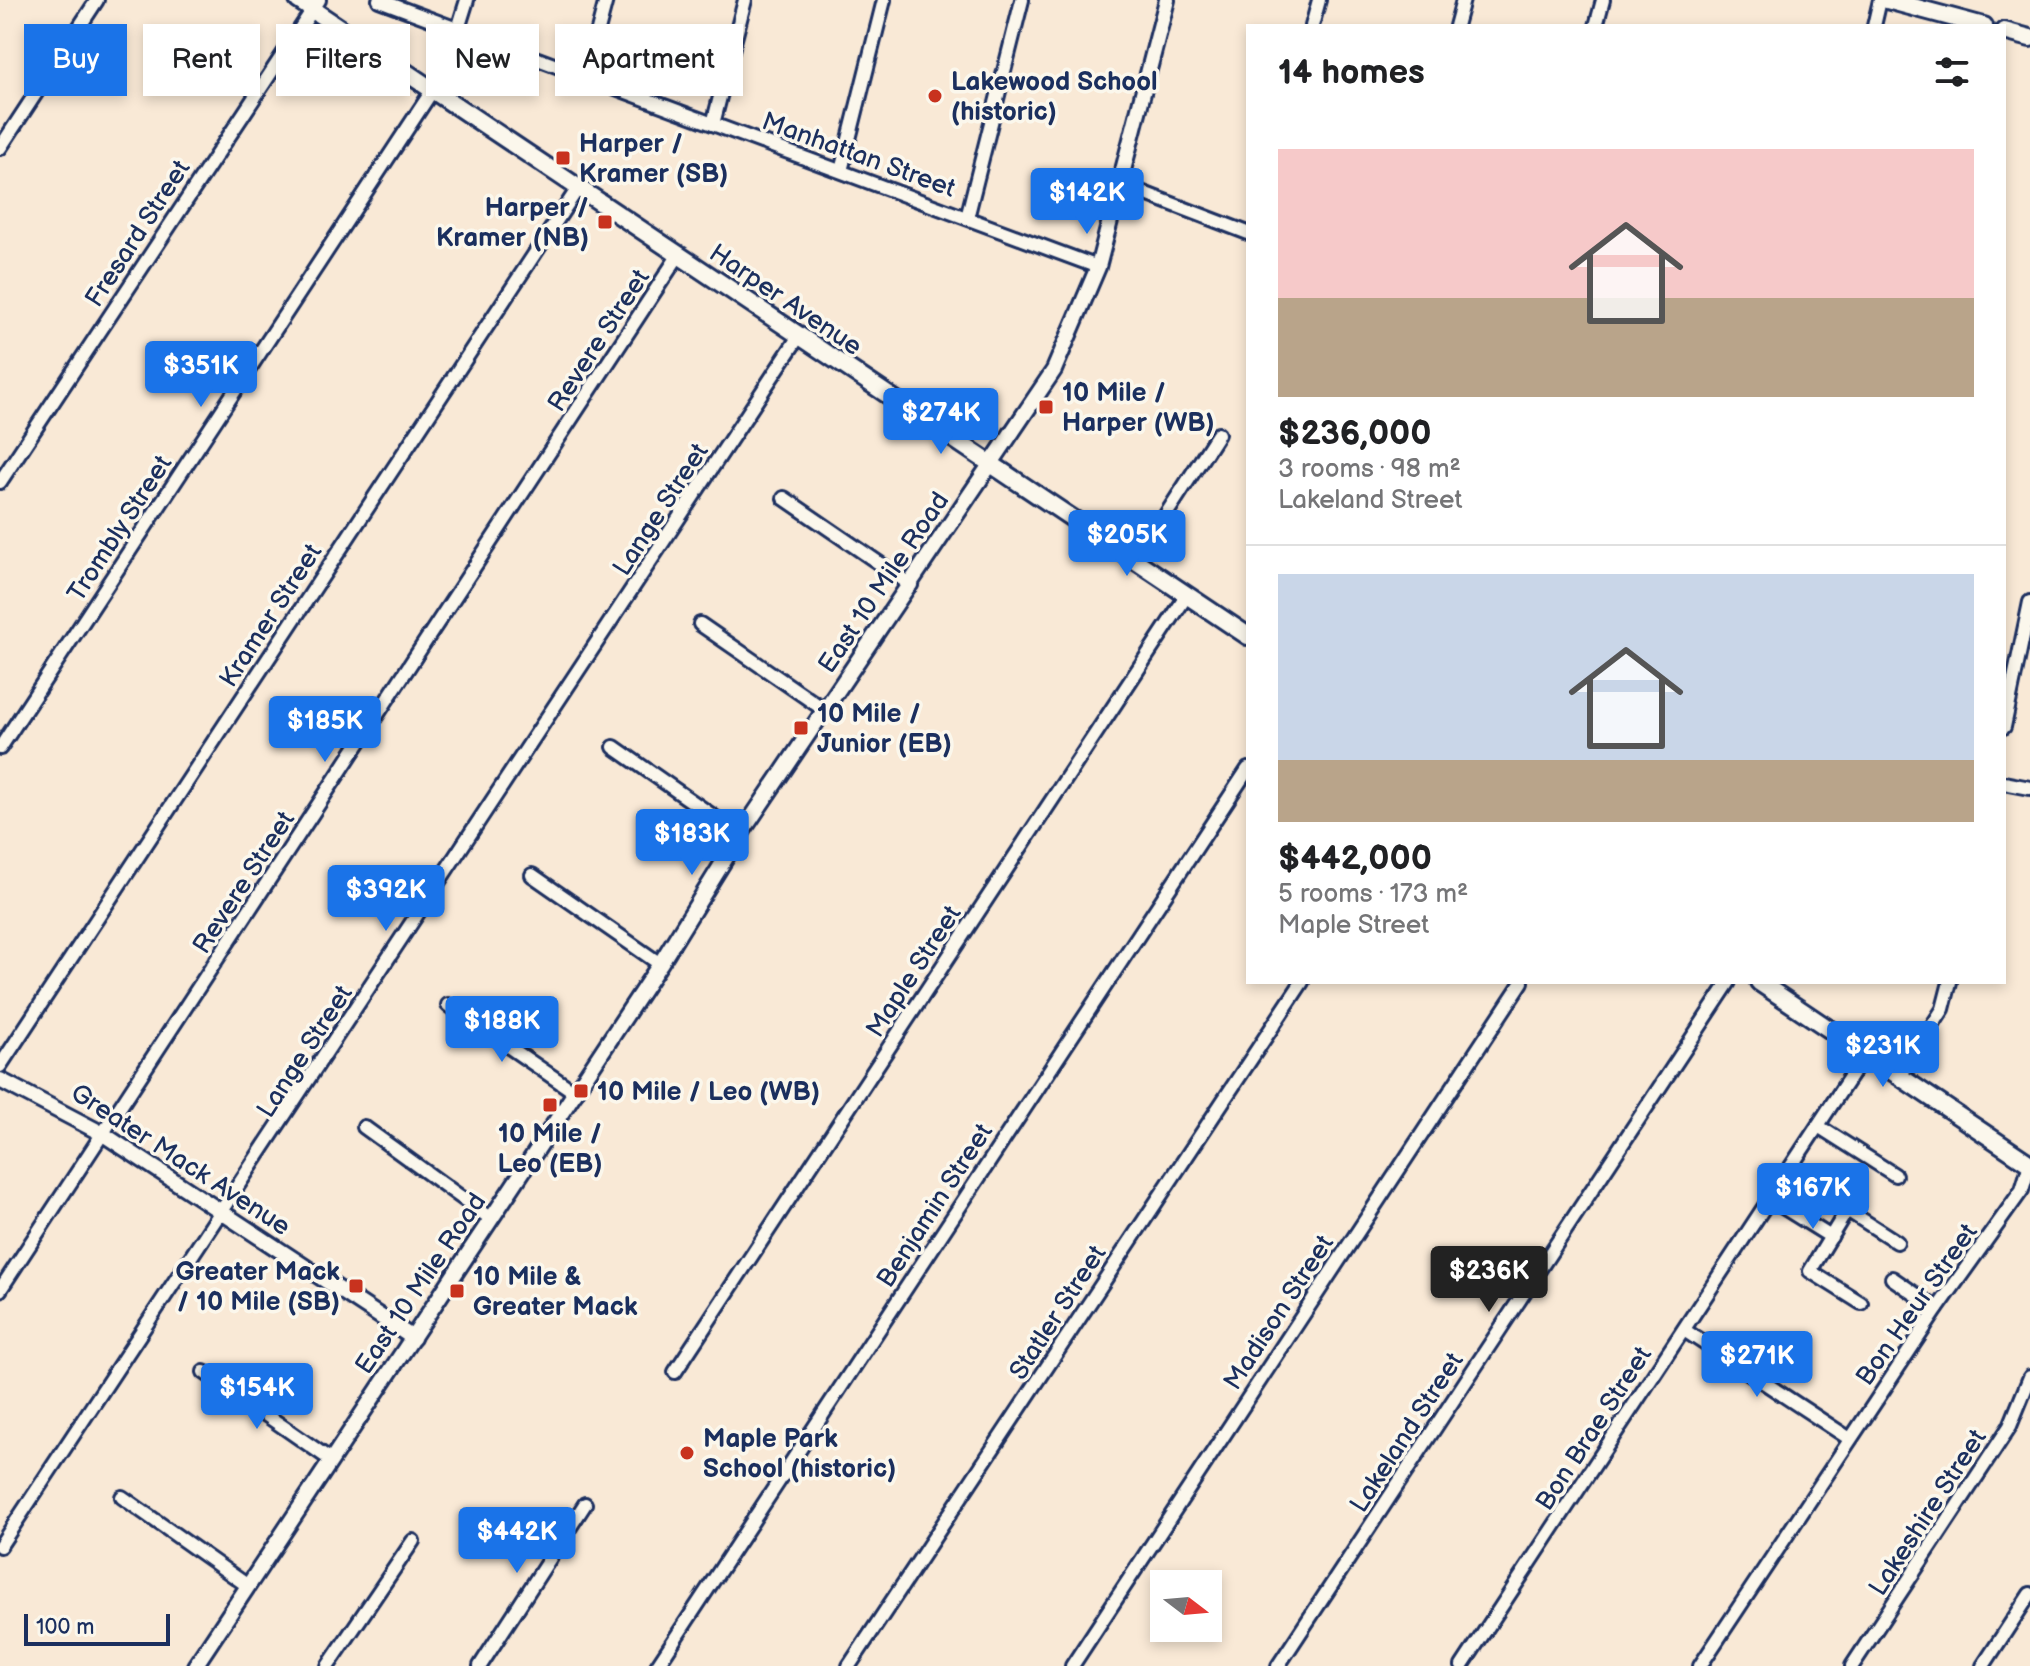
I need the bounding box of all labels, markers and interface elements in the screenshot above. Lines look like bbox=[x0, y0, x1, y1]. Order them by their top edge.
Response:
chip: Buy bbox=[24, 24, 127, 96]
chip: Rent bbox=[143, 24, 260, 96]
chip: Filters bbox=[276, 24, 410, 96]
chip: New bbox=[426, 24, 539, 96]
chip: Apartment bbox=[555, 24, 743, 96]
icon: filters bbox=[1930, 50, 1974, 94]
text: 14 homes bbox=[1278, 52, 1425, 93]
place label: Lakewood School (historic) bbox=[951, 67, 1158, 128]
marker: Lakewood School (historic) bbox=[926, 87, 944, 105]
street label: Manhattan Street bbox=[758, 106, 959, 205]
place label: Harper / Kramer (SB) bbox=[579, 129, 728, 190]
marker: Harper / Kramer (SB) bbox=[554, 149, 572, 167]
street label: Fresard Street bbox=[79, 154, 197, 313]
pin: $142K bbox=[1031, 168, 1143, 236]
text: $142K bbox=[1049, 178, 1125, 209]
place label: Harper / Kramer (NB) bbox=[436, 193, 589, 254]
icon: home bbox=[1554, 201, 1698, 345]
marker: Harper / Kramer (NB) bbox=[596, 213, 614, 231]
street label: Harper Avenue bbox=[703, 238, 867, 363]
street label: Revere Street bbox=[542, 264, 657, 418]
pin: $351K bbox=[145, 341, 257, 409]
text: $351K bbox=[163, 351, 239, 382]
place label: 10 Mile / Harper (WB) bbox=[1062, 378, 1215, 439]
pin: $274K bbox=[885, 388, 997, 456]
text: $274K bbox=[901, 398, 981, 429]
marker: 10 Mile / Harper (WB) bbox=[1037, 398, 1055, 416]
text: $236,000 bbox=[1278, 413, 1431, 454]
street label: Lange Street bbox=[607, 438, 716, 582]
street label: Trombly Street bbox=[61, 450, 179, 608]
text: 3 rooms · 98 m² bbox=[1278, 454, 1461, 485]
text: Lakeland Street bbox=[1278, 485, 1462, 516]
street label: East 10 Mile Road bbox=[812, 486, 956, 679]
pin: $205K bbox=[1071, 510, 1183, 578]
text: $205K bbox=[1086, 520, 1168, 551]
street label: Kramer Street bbox=[213, 538, 329, 693]
icon: home bbox=[1554, 626, 1698, 770]
pin: $185K bbox=[269, 696, 381, 764]
place label: 10 Mile / Junior (EB) bbox=[817, 699, 952, 760]
text: $185K bbox=[287, 706, 363, 737]
marker: 10 Mile / Junior (EB) bbox=[792, 719, 810, 737]
street label: Revere Street bbox=[187, 806, 302, 960]
pin: $183K bbox=[636, 809, 748, 877]
text: $183K bbox=[654, 819, 730, 850]
text: $442,000 bbox=[1278, 838, 1432, 879]
pin: $392K bbox=[330, 865, 442, 933]
text: $392K bbox=[346, 875, 426, 906]
text: 5 rooms · 173 m² bbox=[1278, 879, 1468, 910]
street label: Maple Street bbox=[860, 900, 968, 1044]
text: Maple Street bbox=[1278, 910, 1429, 941]
street label: Lange Street bbox=[251, 980, 360, 1124]
pin: $188K bbox=[446, 996, 558, 1064]
text: $188K bbox=[463, 1006, 541, 1037]
pin: $231K bbox=[1827, 1021, 1939, 1089]
text: $231K bbox=[1845, 1031, 1921, 1062]
place label: 10 Mile / Leo (WB) bbox=[597, 1077, 820, 1108]
street label: Greater Mack Avenue bbox=[65, 1078, 296, 1243]
marker: 10 Mile / Leo (WB) bbox=[572, 1082, 590, 1100]
marker: 10 Mile / Leo (EB) bbox=[541, 1096, 559, 1114]
street label: Benjamin Street bbox=[871, 1118, 1000, 1293]
place label: 10 Mile / Leo (EB) bbox=[498, 1119, 602, 1180]
pin: $167K bbox=[1757, 1163, 1869, 1231]
text: $167K bbox=[1775, 1173, 1851, 1204]
street label: East 10 Mile Road bbox=[349, 1187, 493, 1380]
street label: Bon Heur Street bbox=[1850, 1218, 1985, 1392]
street label: Madison Street bbox=[1218, 1230, 1341, 1396]
street label: Statler Street bbox=[1003, 1240, 1113, 1386]
pin: $236K bbox=[1433, 1246, 1545, 1314]
text: $236K bbox=[1449, 1256, 1529, 1287]
place label: Greater Mack / 10 Mile (SB) bbox=[175, 1257, 340, 1318]
place label: 10 Mile & Greater Mack bbox=[473, 1262, 638, 1323]
marker: Greater Mack / 10 Mile (SB) bbox=[347, 1277, 365, 1295]
marker: 10 Mile & Greater Mack bbox=[448, 1282, 466, 1300]
pin: $271K bbox=[1701, 1331, 1813, 1399]
street label: Bon Brae Street bbox=[1530, 1341, 1659, 1517]
text: $271K bbox=[1719, 1341, 1795, 1372]
street label: Lakeland Street bbox=[1344, 1347, 1470, 1519]
pin: $154K bbox=[201, 1363, 313, 1431]
text: $154K bbox=[219, 1373, 295, 1404]
place label: Maple Park School (historic) bbox=[703, 1424, 896, 1485]
street label: Lakeshire Street bbox=[1863, 1424, 1994, 1602]
marker: Maple Park School (historic) bbox=[678, 1444, 696, 1462]
pin: $442K bbox=[461, 1507, 573, 1575]
text: $442K bbox=[476, 1517, 558, 1548]
north arrow bbox=[1150, 1570, 1222, 1642]
map controls bbox=[1150, 1570, 1222, 1642]
scale bar bbox=[24, 1610, 170, 1646]
text: 100 m bbox=[36, 1614, 95, 1641]

